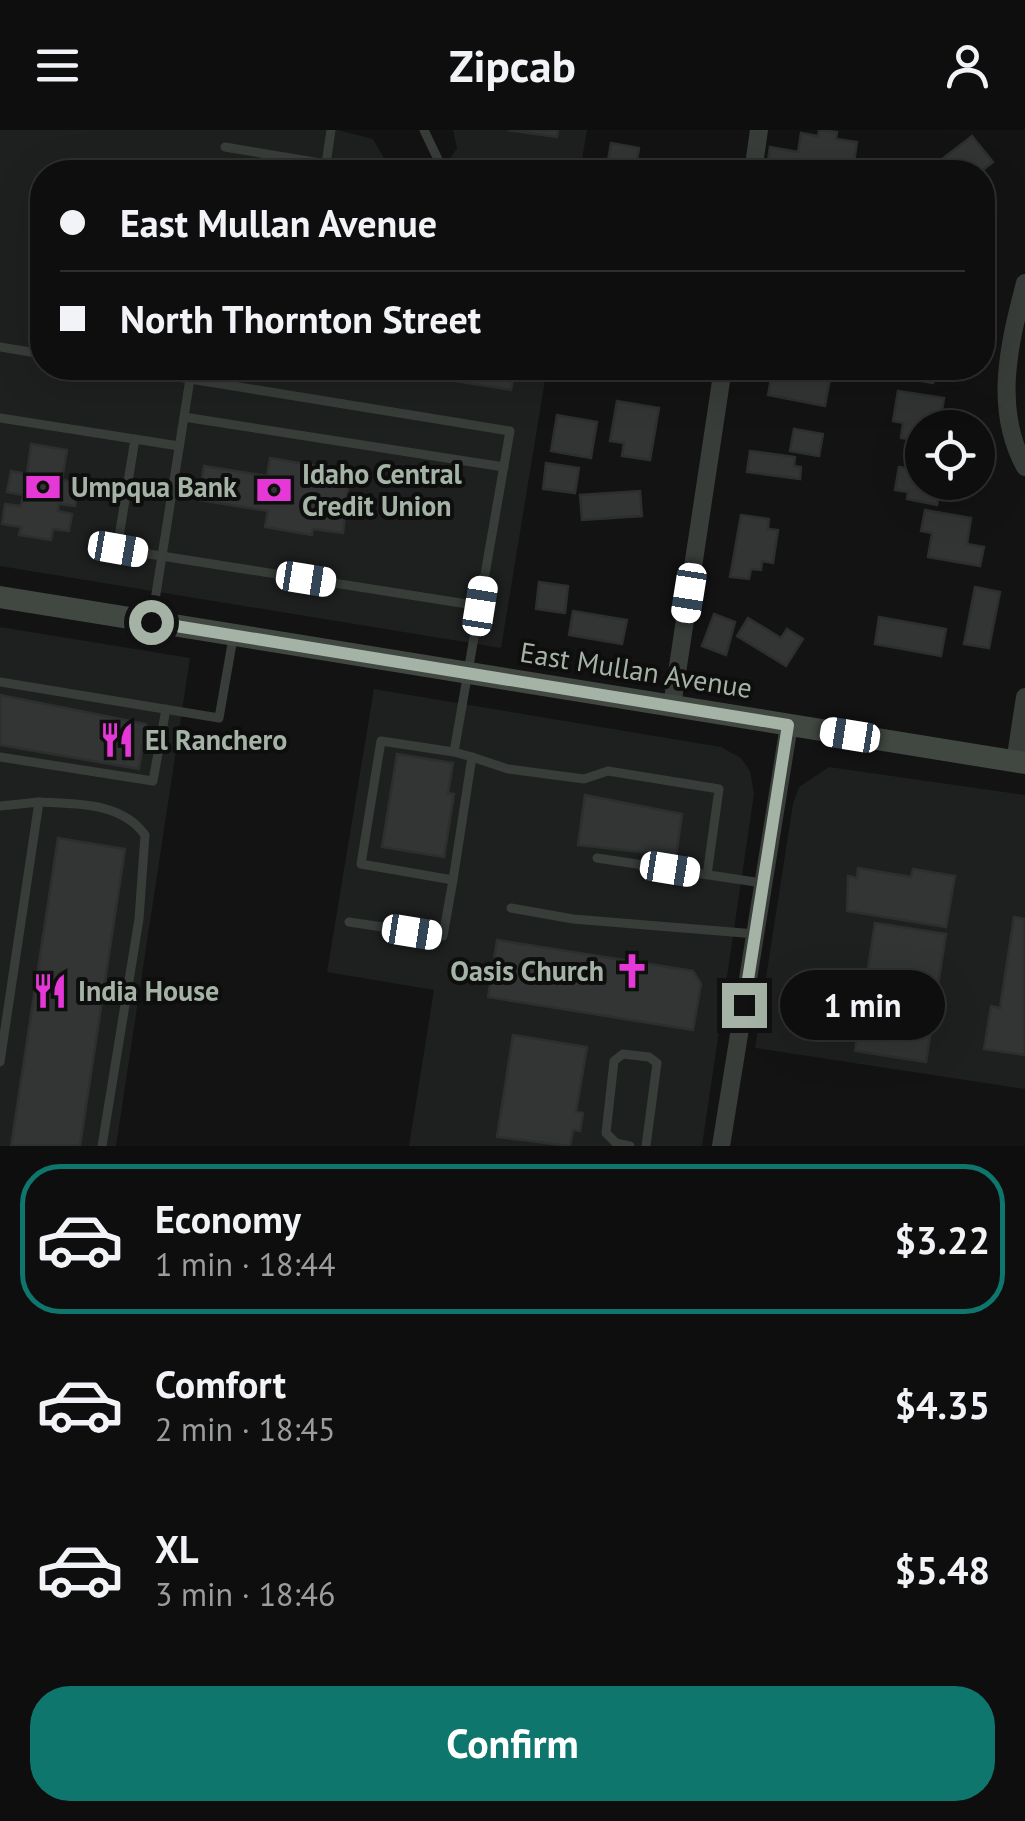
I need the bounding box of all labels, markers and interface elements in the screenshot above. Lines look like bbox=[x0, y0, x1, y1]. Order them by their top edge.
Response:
text: Zipcab bbox=[449, 36, 576, 94]
icon: menu bbox=[30, 38, 85, 93]
icon: person bbox=[940, 38, 995, 93]
text: East Mullan Avenue bbox=[120, 198, 437, 247]
text: North Thornton Street bbox=[120, 294, 481, 343]
map controls bbox=[905, 410, 995, 500]
button: locate bbox=[905, 410, 995, 500]
place label: Idaho Central Credit Union bbox=[302, 455, 463, 524]
bank icon: Umpqua Bank bbox=[24, 468, 62, 506]
place label: Umpqua Bank bbox=[71, 468, 237, 505]
bank icon: Idaho Central Credit Union bbox=[255, 471, 293, 509]
car bbox=[86, 529, 150, 569]
car bbox=[274, 559, 338, 599]
car bbox=[669, 561, 709, 625]
car bbox=[460, 574, 500, 638]
route start bbox=[129, 600, 174, 645]
street label: East Mullan Avenue bbox=[517, 633, 755, 706]
car bbox=[818, 715, 882, 755]
restaurant icon: El Ranchero bbox=[98, 721, 136, 759]
place label: El Ranchero bbox=[145, 721, 287, 758]
car bbox=[638, 849, 702, 889]
car bbox=[380, 912, 444, 952]
place label: Oasis Church bbox=[450, 952, 604, 989]
church icon: Oasis Church bbox=[613, 952, 651, 990]
callout: 1 min bbox=[779, 970, 944, 1040]
restaurant icon: India House bbox=[31, 972, 69, 1010]
place label: India House bbox=[78, 972, 219, 1009]
route end bbox=[722, 983, 767, 1028]
text: 1 min bbox=[823, 984, 902, 1026]
icon: car bbox=[35, 1194, 125, 1284]
text: Economy bbox=[155, 1194, 301, 1243]
text: $3.22 bbox=[894, 1215, 990, 1264]
text: 1 min · 18:44 bbox=[155, 1243, 335, 1285]
icon: car bbox=[35, 1359, 125, 1449]
text: Comfort bbox=[155, 1359, 286, 1408]
text: $4.35 bbox=[894, 1380, 990, 1429]
text: 2 min · 18:45 bbox=[155, 1408, 335, 1450]
icon: car bbox=[35, 1524, 125, 1614]
text: XL bbox=[155, 1524, 199, 1573]
text: $5.48 bbox=[894, 1545, 990, 1594]
text: 3 min · 18:46 bbox=[155, 1573, 335, 1615]
button: Confirm bbox=[30, 1686, 995, 1801]

